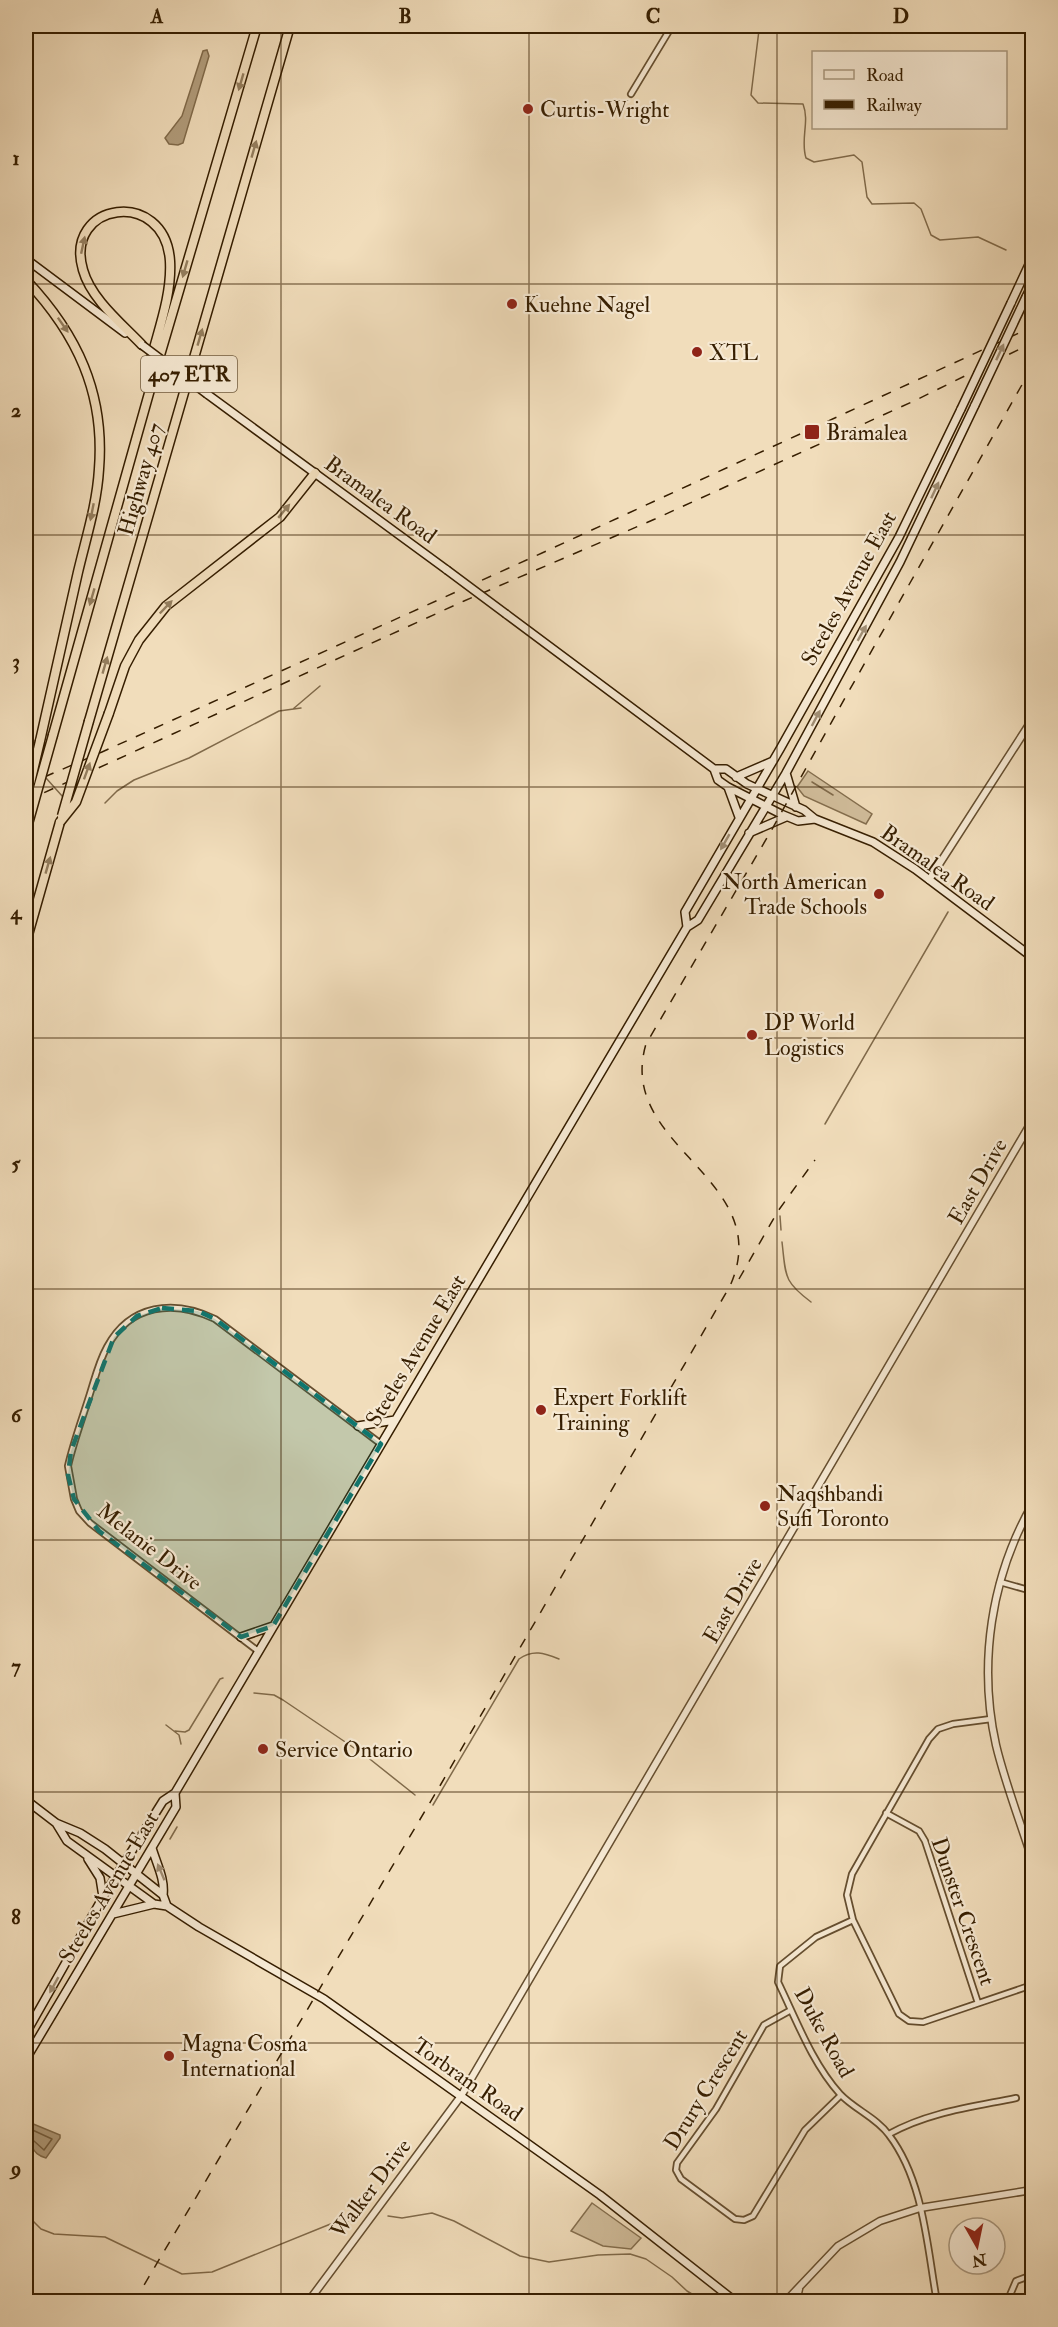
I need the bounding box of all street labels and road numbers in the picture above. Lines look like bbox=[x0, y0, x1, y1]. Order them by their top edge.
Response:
road number: 407 ETR bbox=[141, 356, 237, 392]
street label: Highway 407 bbox=[112, 420, 170, 539]
street label: Bramalea Road bbox=[319, 450, 442, 550]
street label: Steeles Avenue East bbox=[795, 506, 903, 671]
street label: Bramalea Road bbox=[875, 818, 1000, 917]
street label: East Drive bbox=[942, 1134, 1014, 1229]
street label: Steeles Avenue East bbox=[359, 1269, 472, 1432]
street label: Melanie Drive bbox=[91, 1497, 208, 1597]
street label: East Drive bbox=[697, 1553, 769, 1648]
street label: Steeles Avenue East bbox=[52, 1806, 165, 1969]
street label: Dunster Crescent bbox=[925, 1834, 1001, 1989]
street label: Duke Road bbox=[788, 1982, 861, 2083]
street label: Drury Crescent bbox=[658, 2024, 754, 2155]
street label: Torbram Road bbox=[407, 2032, 528, 2128]
street label: Walker Drive bbox=[324, 2133, 417, 2245]

